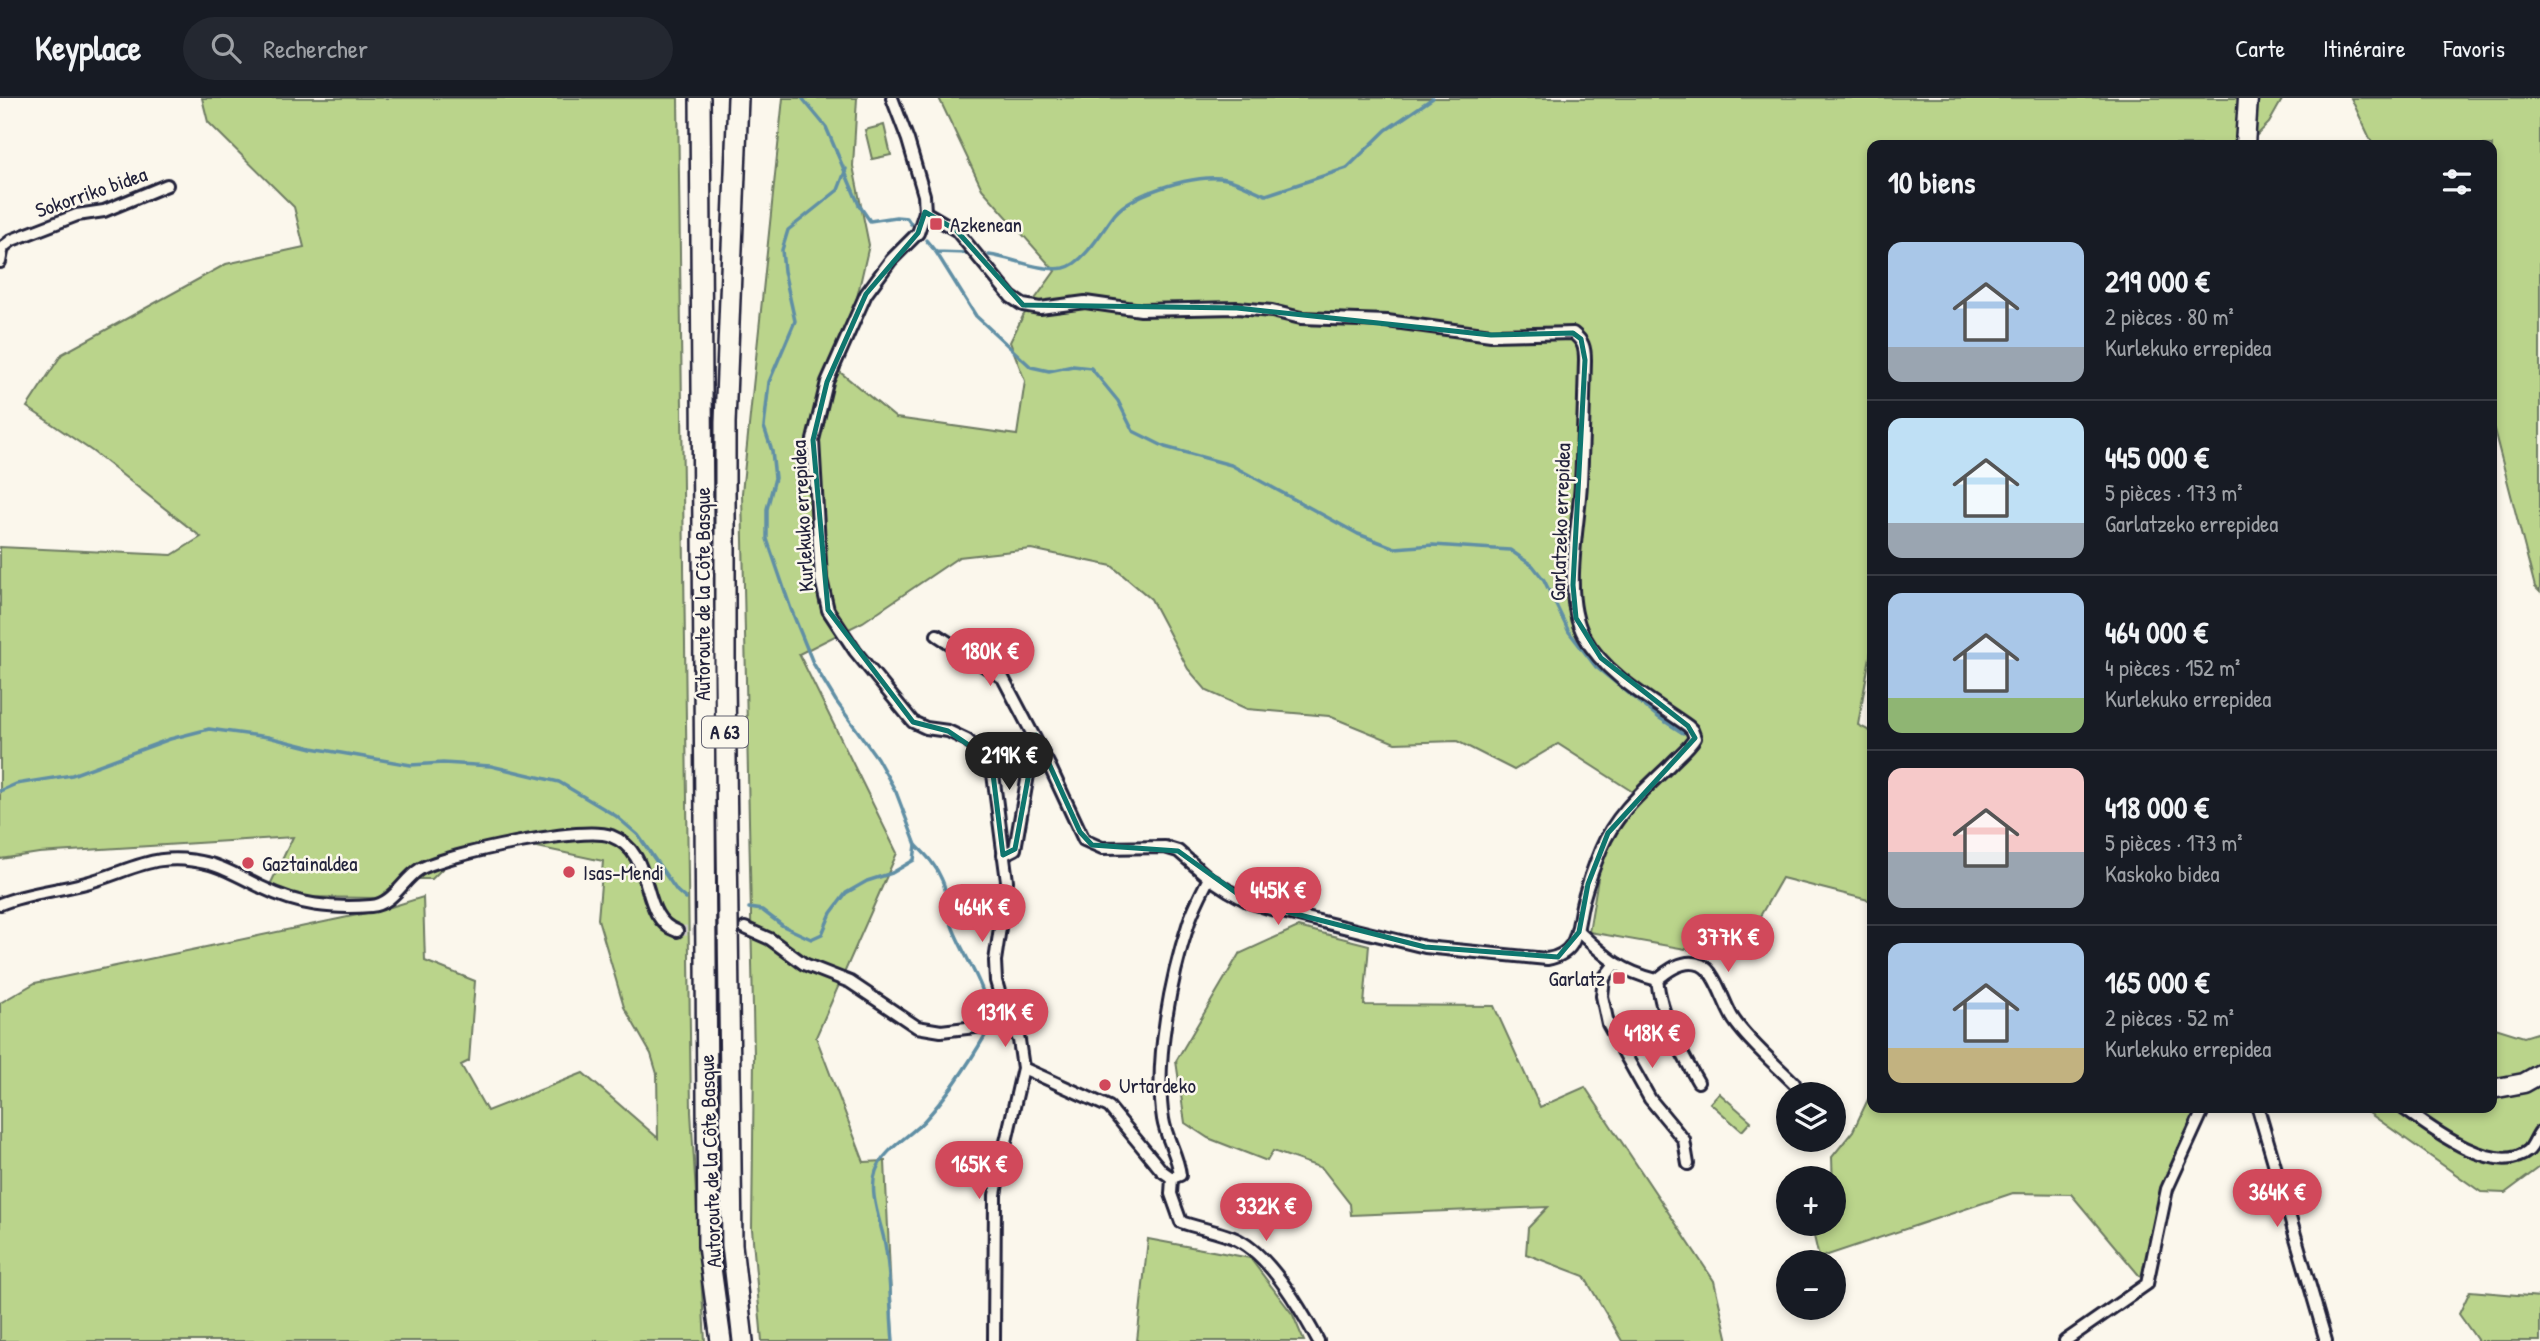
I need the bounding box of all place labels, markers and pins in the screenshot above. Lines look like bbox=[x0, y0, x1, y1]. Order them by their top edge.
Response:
place label: Azkenean bbox=[950, 210, 1022, 239]
marker: Azkenean bbox=[928, 216, 944, 232]
pin: 180K € bbox=[933, 628, 1047, 688]
pin: 219K € bbox=[952, 732, 1066, 792]
place label: Gaztainaldea bbox=[262, 849, 358, 878]
marker: Gaztainaldea bbox=[240, 855, 256, 871]
place label: Isas-Mendi bbox=[583, 858, 664, 887]
marker: Isas-Mendi bbox=[561, 864, 577, 880]
pin: 445K € bbox=[1221, 868, 1335, 927]
pin: 464K € bbox=[925, 884, 1039, 944]
pin: 377K € bbox=[1671, 914, 1785, 974]
place label: Garlatz bbox=[1549, 964, 1605, 993]
marker: Garlatz bbox=[1611, 970, 1627, 986]
pin: 131K € bbox=[948, 990, 1062, 1049]
pin: 418K € bbox=[1595, 1010, 1709, 1070]
place label: Urtardeko bbox=[1119, 1071, 1196, 1100]
marker: Urtardeko bbox=[1097, 1077, 1113, 1093]
pin: 165K € bbox=[922, 1142, 1036, 1201]
pin: 364K € bbox=[2220, 1170, 2334, 1229]
pin: 332K € bbox=[1209, 1184, 1323, 1243]

